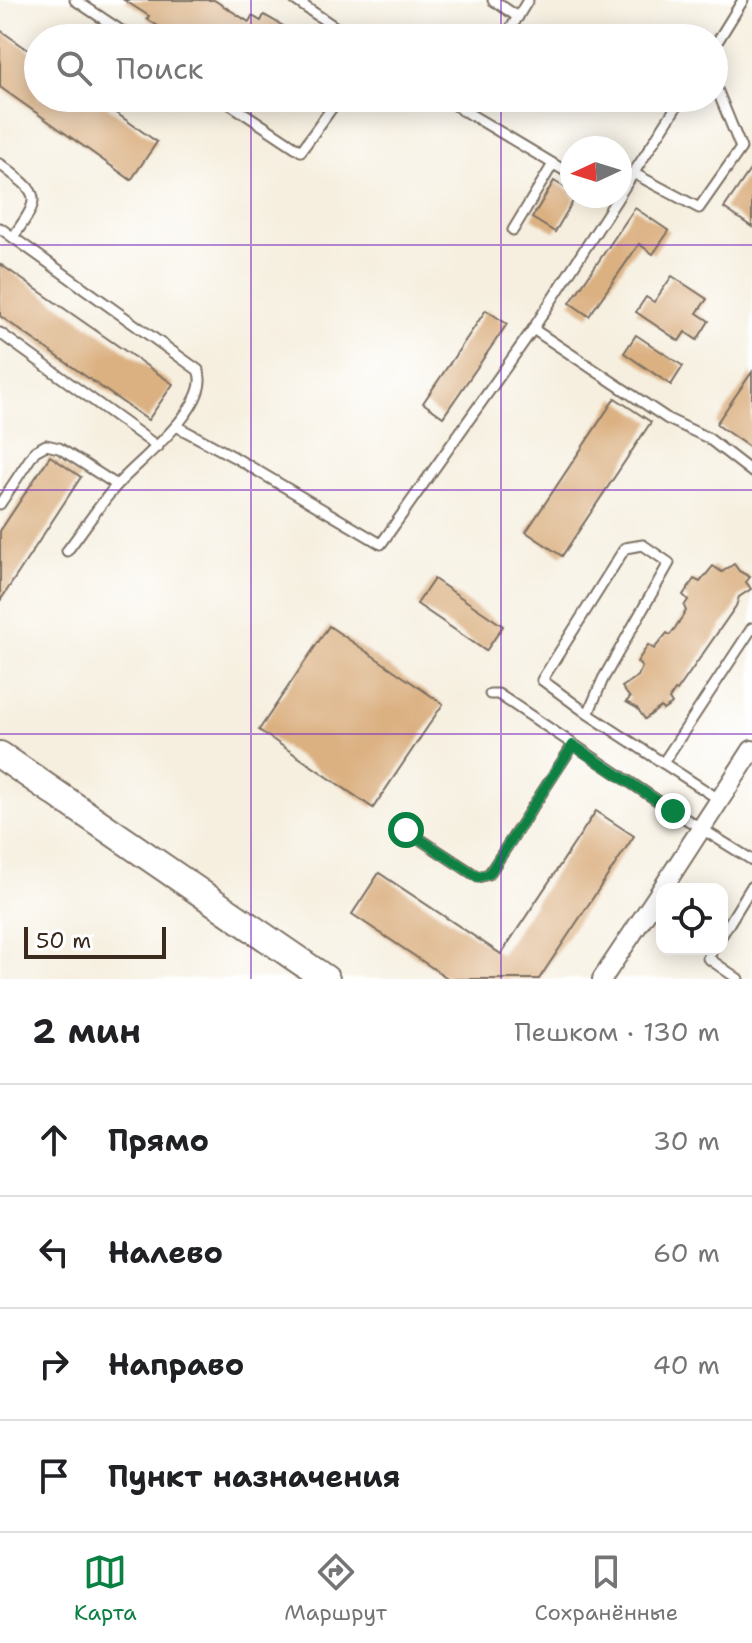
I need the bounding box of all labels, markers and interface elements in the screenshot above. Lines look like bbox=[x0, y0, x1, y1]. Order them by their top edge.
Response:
search box bbox=[24, 24, 728, 112]
icon: search bbox=[52, 46, 96, 90]
text: Поиск bbox=[116, 48, 204, 89]
north arrow bbox=[560, 136, 632, 208]
route end bbox=[655, 793, 691, 829]
route start bbox=[388, 812, 424, 848]
map controls bbox=[656, 883, 728, 955]
button: locate bbox=[656, 883, 728, 955]
scale bar bbox=[24, 923, 166, 959]
text: 50 m bbox=[36, 926, 91, 955]
text: 2 мин bbox=[32, 1008, 141, 1054]
text: Пешком · 130 m bbox=[514, 1014, 720, 1049]
icon: ahead bbox=[32, 1118, 76, 1162]
text: Прямо bbox=[108, 1120, 209, 1161]
text: 30 m bbox=[653, 1123, 720, 1158]
icon: left bbox=[32, 1230, 76, 1274]
text: Налево bbox=[108, 1232, 223, 1273]
text: 60 m bbox=[653, 1235, 720, 1270]
icon: right bbox=[32, 1342, 76, 1386]
text: Направо bbox=[108, 1344, 244, 1385]
text: 40 m bbox=[653, 1347, 720, 1382]
icon: arrive bbox=[32, 1454, 76, 1498]
text: Пункт назначения bbox=[108, 1456, 400, 1497]
tab: Карта bbox=[74, 1550, 137, 1627]
tab: Маршрут bbox=[284, 1550, 387, 1627]
tab: Сохранённые bbox=[535, 1550, 678, 1627]

